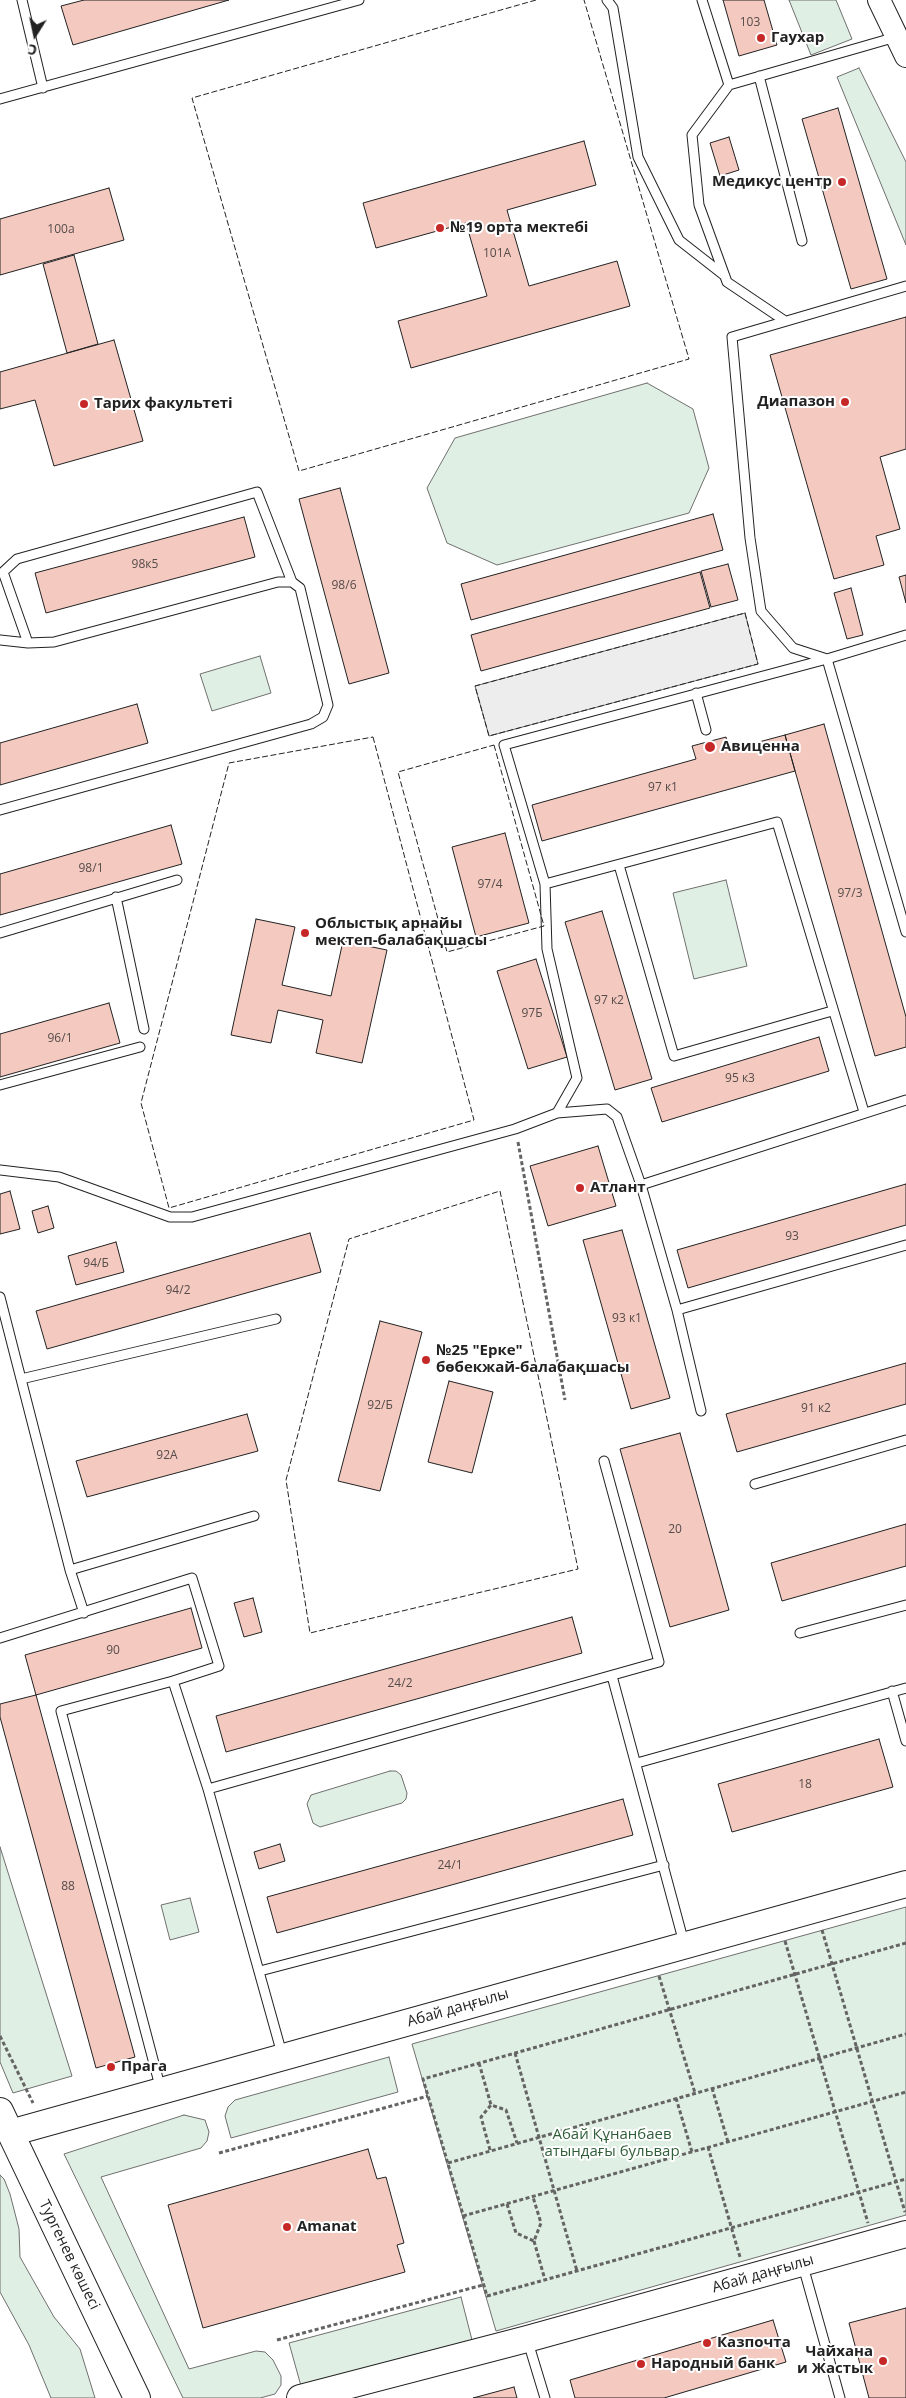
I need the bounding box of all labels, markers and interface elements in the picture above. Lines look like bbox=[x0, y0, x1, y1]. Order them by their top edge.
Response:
north arrow bbox=[10, 10, 60, 60]
house number: 103 bbox=[740, 16, 760, 30]
place label: Гаухар bbox=[771, 29, 824, 47]
marker: Гаухар bbox=[755, 32, 767, 44]
text: С bbox=[26, 40, 38, 60]
place label: Медикус центр bbox=[712, 173, 832, 191]
marker: Медикус центр bbox=[836, 176, 848, 188]
place label: №19 орта мектебі bbox=[450, 219, 588, 237]
marker: №19 орта мектебі bbox=[434, 222, 446, 234]
house number: 100а bbox=[47, 223, 75, 237]
house number: 101А bbox=[483, 247, 511, 261]
place label: Диапазон bbox=[757, 393, 835, 411]
place label: Тарих факультеті bbox=[94, 395, 233, 413]
marker: Диапазон bbox=[839, 396, 851, 408]
marker: Тарих факультеті bbox=[78, 398, 90, 410]
house number: 98к5 bbox=[132, 558, 158, 572]
house number: 98/6 bbox=[332, 579, 356, 593]
place label: Авиценна bbox=[721, 738, 800, 756]
marker: Авиценна bbox=[703, 740, 717, 754]
house number: 97 к1 bbox=[648, 781, 678, 795]
house number: 98/1 bbox=[79, 862, 103, 876]
house number: 97/4 bbox=[478, 878, 502, 892]
house number: 97/3 bbox=[838, 887, 862, 901]
place label: Облыстық арнайы мектеп-балабақшасы bbox=[315, 915, 487, 950]
marker: Облыстық арнайы мектеп-балабақшасы bbox=[299, 927, 311, 939]
house number: 97 к2 bbox=[594, 994, 624, 1008]
house number: 97Б bbox=[521, 1007, 543, 1021]
house number: 96/1 bbox=[48, 1032, 72, 1046]
house number: 95 к3 bbox=[725, 1072, 755, 1086]
place label: Атлант bbox=[590, 1179, 646, 1197]
marker: Атлант bbox=[574, 1182, 586, 1194]
house number: 93 bbox=[785, 1230, 799, 1244]
house number: 94/Б bbox=[83, 1257, 109, 1271]
house number: 94/2 bbox=[166, 1284, 190, 1298]
house number: 93 к1 bbox=[612, 1312, 642, 1326]
place label: №25 "Ерке" бөбекжай-балабақшасы bbox=[436, 1342, 629, 1377]
marker: №25 "Ерке" бөбекжай-балабақшасы bbox=[420, 1354, 432, 1366]
house number: 92/Б bbox=[367, 1399, 393, 1413]
house number: 91 к2 bbox=[801, 1402, 831, 1416]
house number: 92А bbox=[156, 1449, 178, 1463]
house number: 20 bbox=[668, 1523, 682, 1537]
house number: 90 bbox=[106, 1644, 120, 1658]
house number: 24/2 bbox=[388, 1677, 412, 1691]
house number: 18 bbox=[798, 1778, 812, 1792]
house number: 24/1 bbox=[438, 1859, 462, 1873]
house number: 88 bbox=[61, 1880, 75, 1894]
street label: Абай даңғылы bbox=[405, 1985, 511, 2031]
place label: Прага bbox=[121, 2058, 167, 2076]
marker: Прага bbox=[105, 2061, 117, 2073]
park label: Абай Құнанбаев атындағы бульвар bbox=[544, 2126, 680, 2161]
street label: Тургенев көшесі bbox=[35, 2197, 103, 2313]
place label: Amanat bbox=[297, 2218, 357, 2236]
marker: Amanat bbox=[281, 2221, 293, 2233]
street label: Абай даңғылы bbox=[710, 2251, 816, 2297]
place label: Казпочта bbox=[717, 2334, 791, 2352]
marker: Казпочта bbox=[701, 2337, 713, 2349]
place label: Чайхана и Жастык bbox=[797, 2343, 873, 2378]
place label: Народный банк bbox=[651, 2355, 775, 2373]
marker: Чайхана и Жастык bbox=[877, 2355, 889, 2367]
marker: Народный банк bbox=[635, 2358, 647, 2370]

